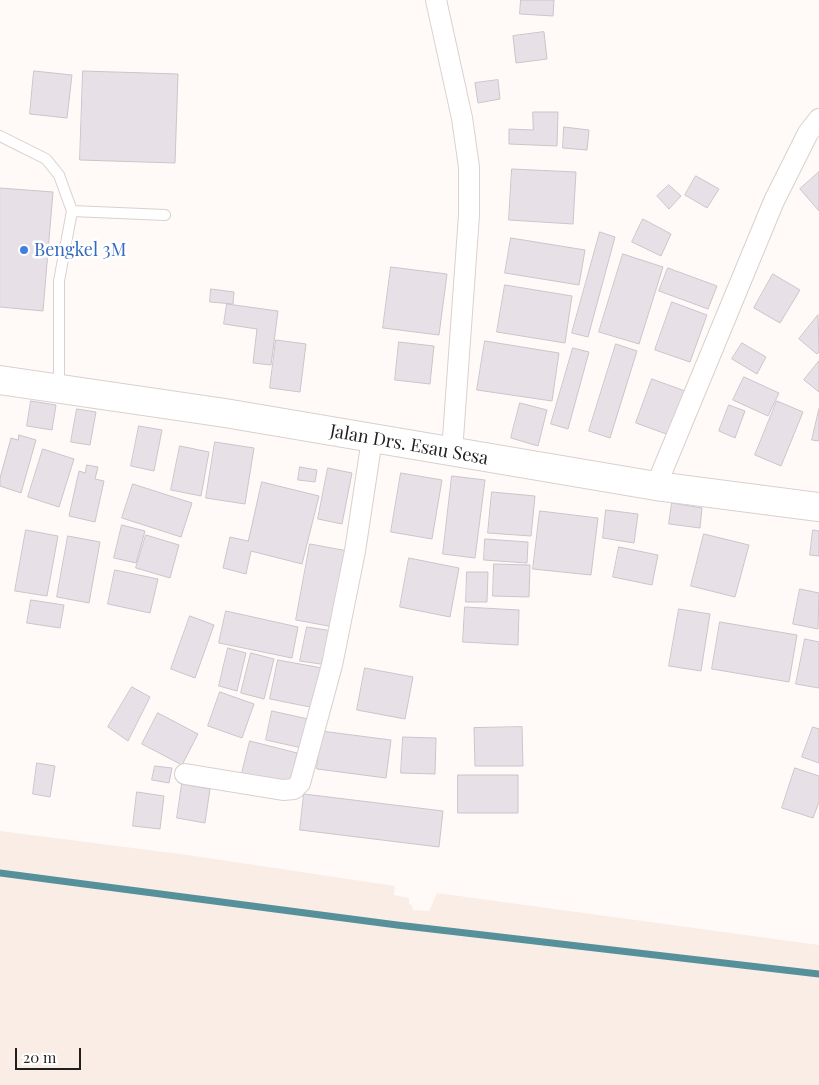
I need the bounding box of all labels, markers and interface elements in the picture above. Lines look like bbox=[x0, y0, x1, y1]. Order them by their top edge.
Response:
place label: Bengkel 3M bbox=[34, 239, 126, 261]
marker: Bengkel 3M bbox=[18, 244, 30, 256]
street label: Jalan Drs. Esau Sesa bbox=[328, 420, 490, 470]
scale bar bbox=[18, 1038, 84, 1070]
text: 20 m bbox=[23, 1047, 56, 1067]

